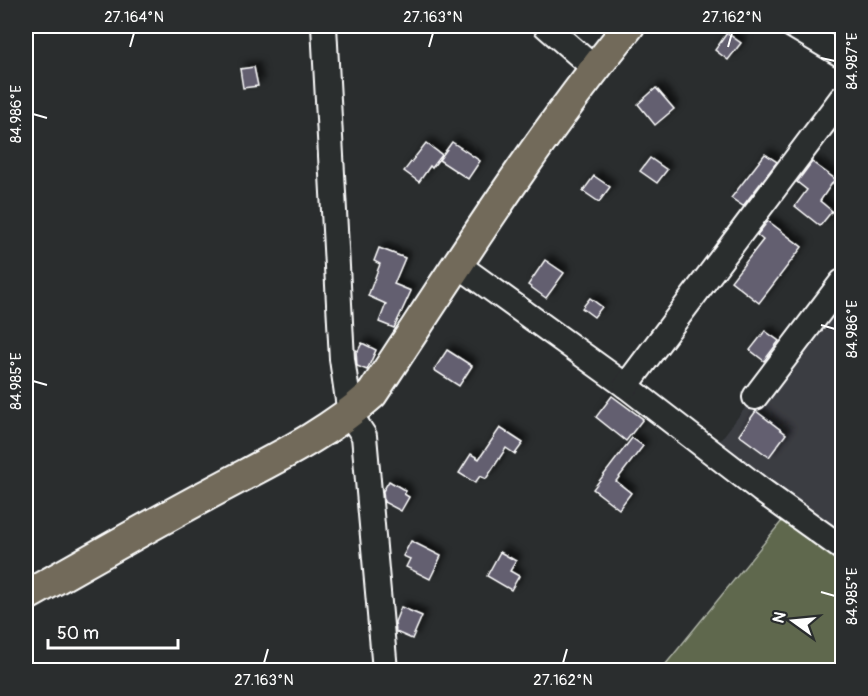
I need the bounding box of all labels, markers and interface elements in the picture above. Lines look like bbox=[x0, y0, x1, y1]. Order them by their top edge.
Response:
text: 27.164°N bbox=[104, 8, 164, 27]
text: 27.163°N bbox=[403, 8, 463, 27]
text: 27.162°N bbox=[702, 8, 762, 27]
text: 84.987°E bbox=[843, 32, 862, 90]
text: 84.986°E bbox=[7, 85, 26, 143]
text: 84.986°E bbox=[843, 300, 862, 358]
text: 84.985°E bbox=[7, 352, 26, 410]
text: 84.985°E bbox=[843, 567, 862, 625]
north arrow bbox=[763, 591, 823, 651]
text: N bbox=[768, 609, 791, 625]
scale bar bbox=[48, 612, 178, 650]
text: 50 m bbox=[57, 622, 99, 645]
text: 27.163°N bbox=[234, 671, 294, 690]
text: 27.162°N bbox=[533, 671, 593, 690]

